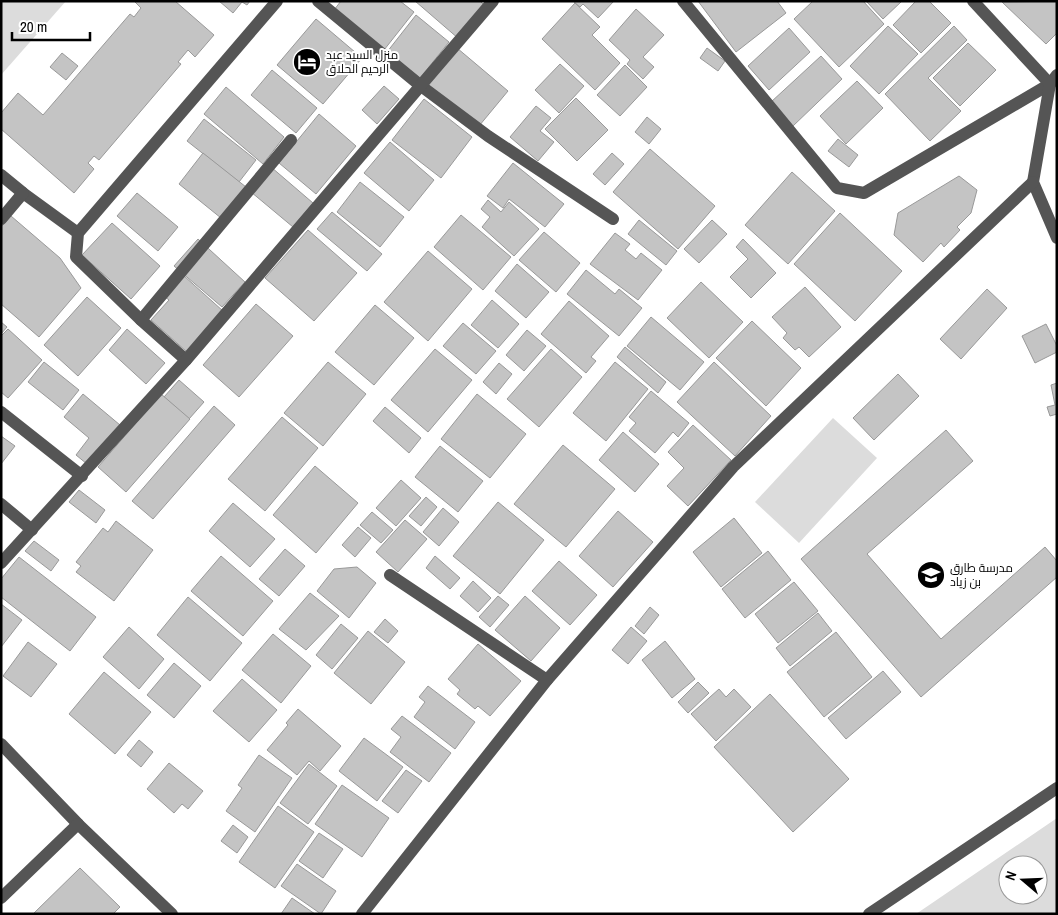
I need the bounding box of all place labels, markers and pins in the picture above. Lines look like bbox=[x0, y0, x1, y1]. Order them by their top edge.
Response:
hotel icon: منزل السيد عبد الرحيم الحلاق bbox=[292, 47, 322, 77]
place label: منزل السيد عبد الرحيم الحلاق bbox=[326, 47, 398, 77]
school or university icon: مدرسة طارق بن زياد bbox=[916, 560, 946, 590]
place label: مدرسة طارق بن زياد bbox=[950, 560, 1013, 590]

